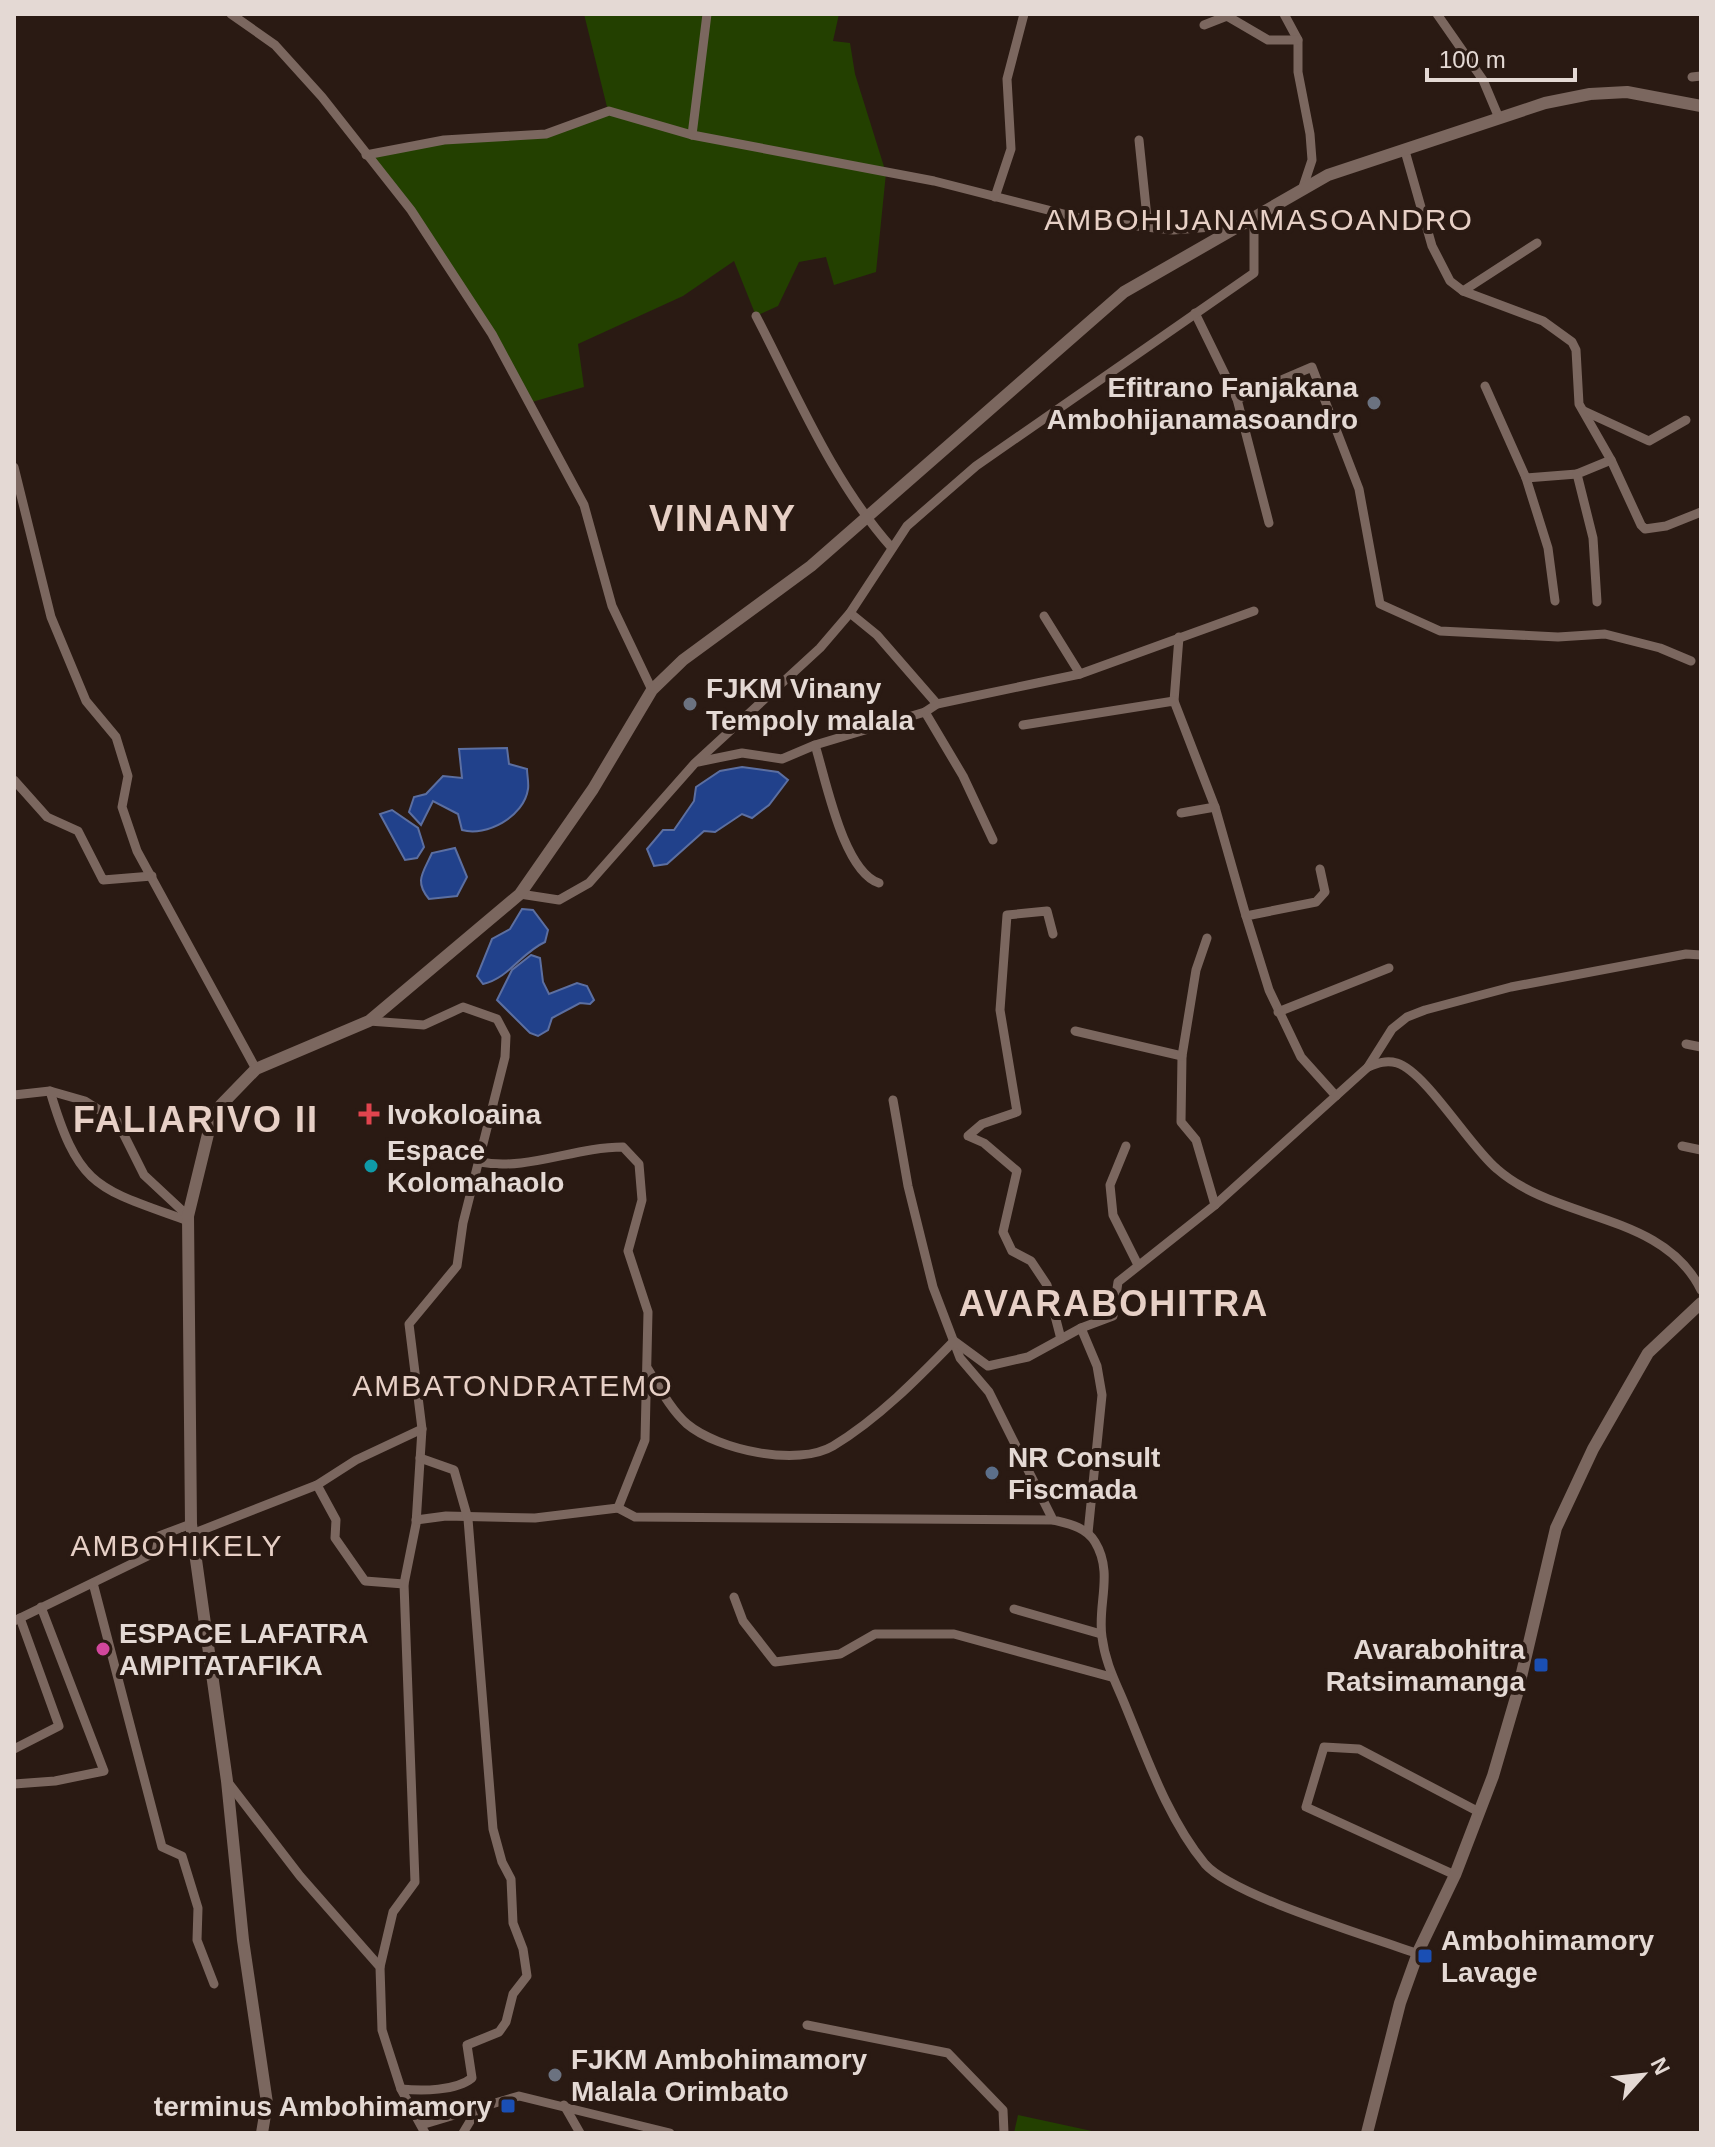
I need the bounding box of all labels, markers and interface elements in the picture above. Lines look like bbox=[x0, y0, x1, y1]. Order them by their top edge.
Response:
scale bar bbox=[1427, 32, 1575, 82]
text: 100 m bbox=[1439, 46, 1506, 73]
district label: AMBOHIJANAMASOANDRO bbox=[1044, 203, 1474, 236]
place label: Efitrano Fanjakana Ambohijanamasoandro bbox=[1047, 372, 1358, 435]
marker: Efitrano Fanjakana Ambohijanamasoandro bbox=[1365, 394, 1383, 412]
district label: VINANY bbox=[649, 498, 797, 539]
place label: FJKM Vinany Tempoly malala bbox=[706, 673, 914, 736]
marker: FJKM Vinany Tempoly malala bbox=[681, 695, 699, 713]
district label: FALIARIVO II bbox=[73, 1099, 319, 1140]
place label: Ivokoloaina bbox=[387, 1099, 541, 1130]
marker: Ivokoloaina bbox=[358, 1103, 380, 1125]
place label: Espace Kolomahaolo bbox=[387, 1135, 564, 1198]
marker: Espace Kolomahaolo bbox=[362, 1157, 380, 1175]
district label: AVARABOHITRA bbox=[959, 1283, 1269, 1324]
district label: AMBATONDRATEMO bbox=[352, 1369, 674, 1402]
place label: NR Consult Fiscmada bbox=[1008, 1442, 1160, 1505]
marker: NR Consult Fiscmada bbox=[983, 1464, 1001, 1482]
district label: AMBOHIKELY bbox=[71, 1529, 283, 1562]
place label: ESPACE LAFATRA AMPITATAFIKA bbox=[119, 1618, 368, 1681]
place label: Avarabohitra Ratsimamanga bbox=[1326, 1634, 1525, 1697]
marker: ESPACE LAFATRA AMPITATAFIKA bbox=[94, 1640, 112, 1658]
marker: Avarabohitra Ratsimamanga bbox=[1532, 1656, 1550, 1674]
place label: Ambohimamory Lavage bbox=[1441, 1925, 1655, 1988]
marker: Ambohimamory Lavage bbox=[1416, 1947, 1434, 1965]
north arrow bbox=[1603, 2035, 1683, 2115]
place label: FJKM Ambohimamory Malala Orimbato bbox=[571, 2044, 868, 2107]
text: N bbox=[1646, 2053, 1675, 2079]
marker: FJKM Ambohimamory Malala Orimbato bbox=[546, 2066, 564, 2084]
place label: terminus Ambohimamory bbox=[154, 2091, 492, 2122]
marker: terminus Ambohimamory bbox=[499, 2097, 517, 2115]

